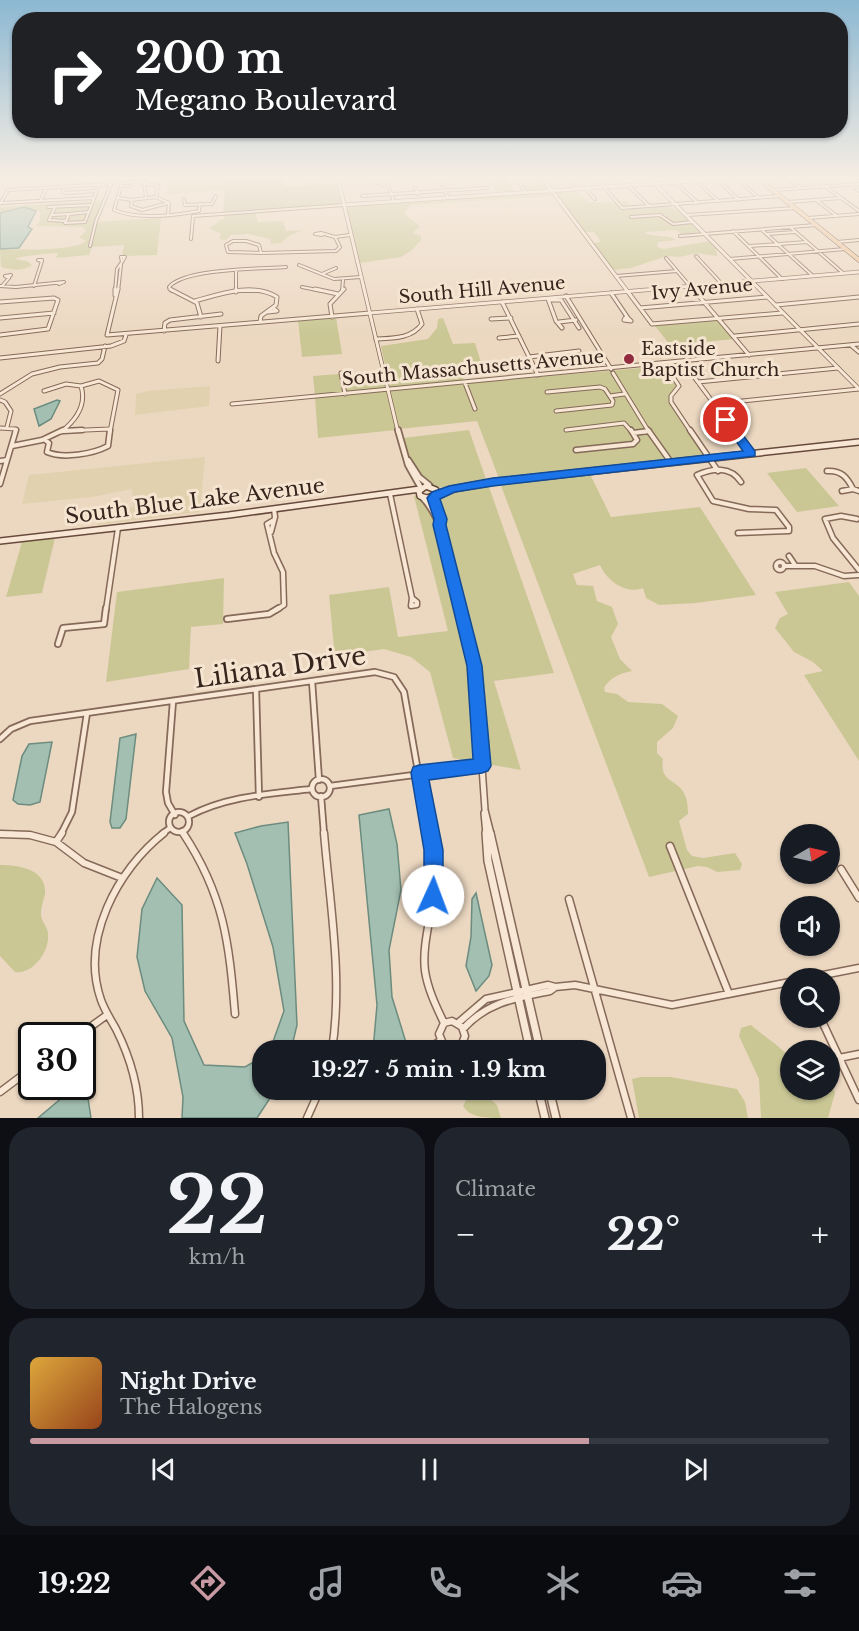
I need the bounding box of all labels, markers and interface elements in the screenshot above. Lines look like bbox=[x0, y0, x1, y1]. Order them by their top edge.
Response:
text: 200 m bbox=[135, 32, 283, 84]
icon: right bbox=[36, 36, 114, 114]
text: Megano Boulevard bbox=[135, 84, 397, 117]
street label: South Hill Avenue bbox=[398, 272, 566, 308]
street label: Ivy Avenue bbox=[650, 274, 754, 304]
place label: Eastside Baptist Church bbox=[641, 338, 779, 381]
street label: South Massachusetts Avenue bbox=[341, 346, 605, 390]
marker: Eastside Baptist Church bbox=[622, 352, 636, 366]
pin bbox=[700, 394, 751, 445]
icon: arrive bbox=[709, 403, 742, 436]
street label: South Blue Lake Avenue bbox=[64, 472, 326, 530]
street label: Liliana Drive bbox=[192, 639, 368, 695]
north arrow bbox=[780, 824, 840, 884]
map controls bbox=[780, 824, 840, 1100]
position arrow bbox=[401, 864, 465, 928]
button: sound bbox=[780, 896, 840, 956]
button: search bbox=[780, 968, 840, 1028]
speed limit sign: 30 bbox=[18, 1022, 96, 1100]
button: layers bbox=[780, 1040, 840, 1100]
text: 19:27 · 5 min · 1.9 km bbox=[312, 1056, 546, 1083]
text: 22 bbox=[166, 1157, 268, 1254]
text: Climate bbox=[455, 1177, 536, 1201]
text: 22° bbox=[607, 1206, 680, 1262]
text: − bbox=[455, 1214, 476, 1255]
text: + bbox=[811, 1214, 829, 1255]
text: km/h bbox=[189, 1245, 245, 1269]
text: Night Drive bbox=[120, 1368, 257, 1395]
text: The Halogens bbox=[120, 1395, 262, 1419]
icon: previous bbox=[147, 1453, 180, 1486]
icon: pause bbox=[413, 1453, 446, 1486]
icon: next bbox=[679, 1453, 712, 1486]
icon: directions bbox=[187, 1562, 229, 1604]
icon: music bbox=[306, 1562, 348, 1604]
icon: phone bbox=[424, 1562, 466, 1604]
icon: climate bbox=[542, 1562, 584, 1604]
icon: car bbox=[661, 1562, 703, 1604]
icon: filters bbox=[779, 1562, 821, 1604]
text: 19:22 bbox=[38, 1567, 111, 1600]

